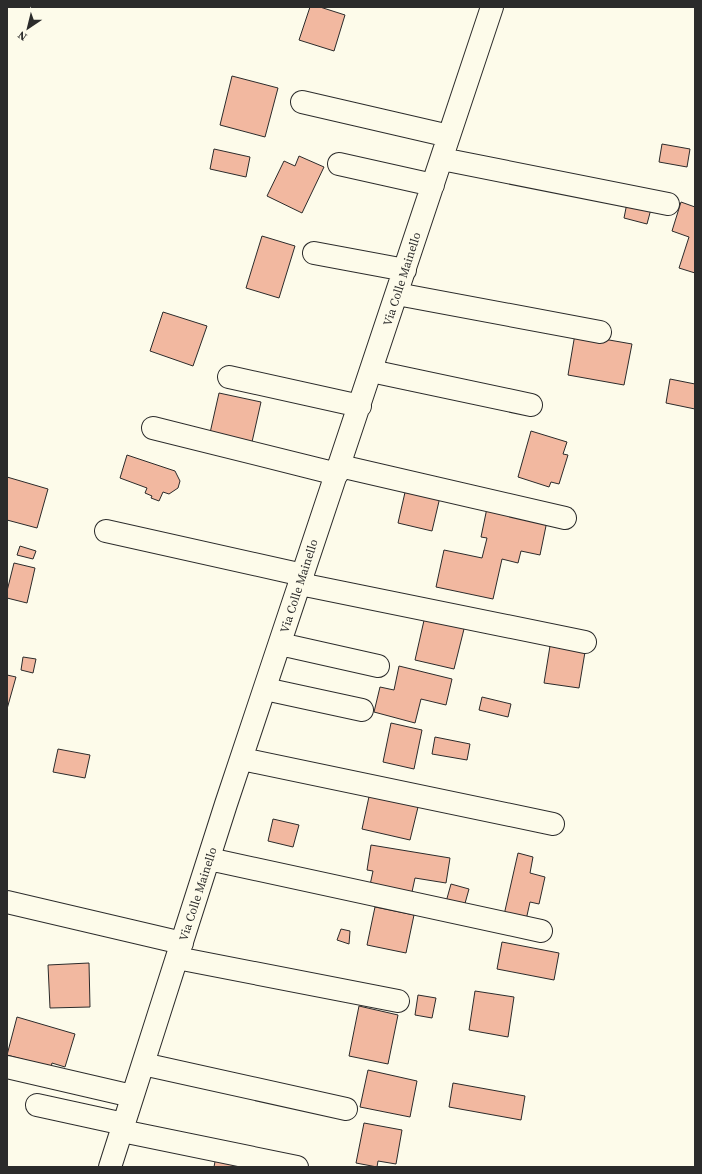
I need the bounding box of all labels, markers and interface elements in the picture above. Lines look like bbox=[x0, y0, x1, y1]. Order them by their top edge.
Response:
north arrow bbox=[8, 8, 48, 48]
text: N bbox=[15, 27, 30, 44]
street label: Via Colle Mainello bbox=[379, 230, 425, 328]
street label: Via Colle Mainello bbox=[276, 537, 322, 635]
street label: Via Colle Mainello bbox=[175, 845, 221, 943]

